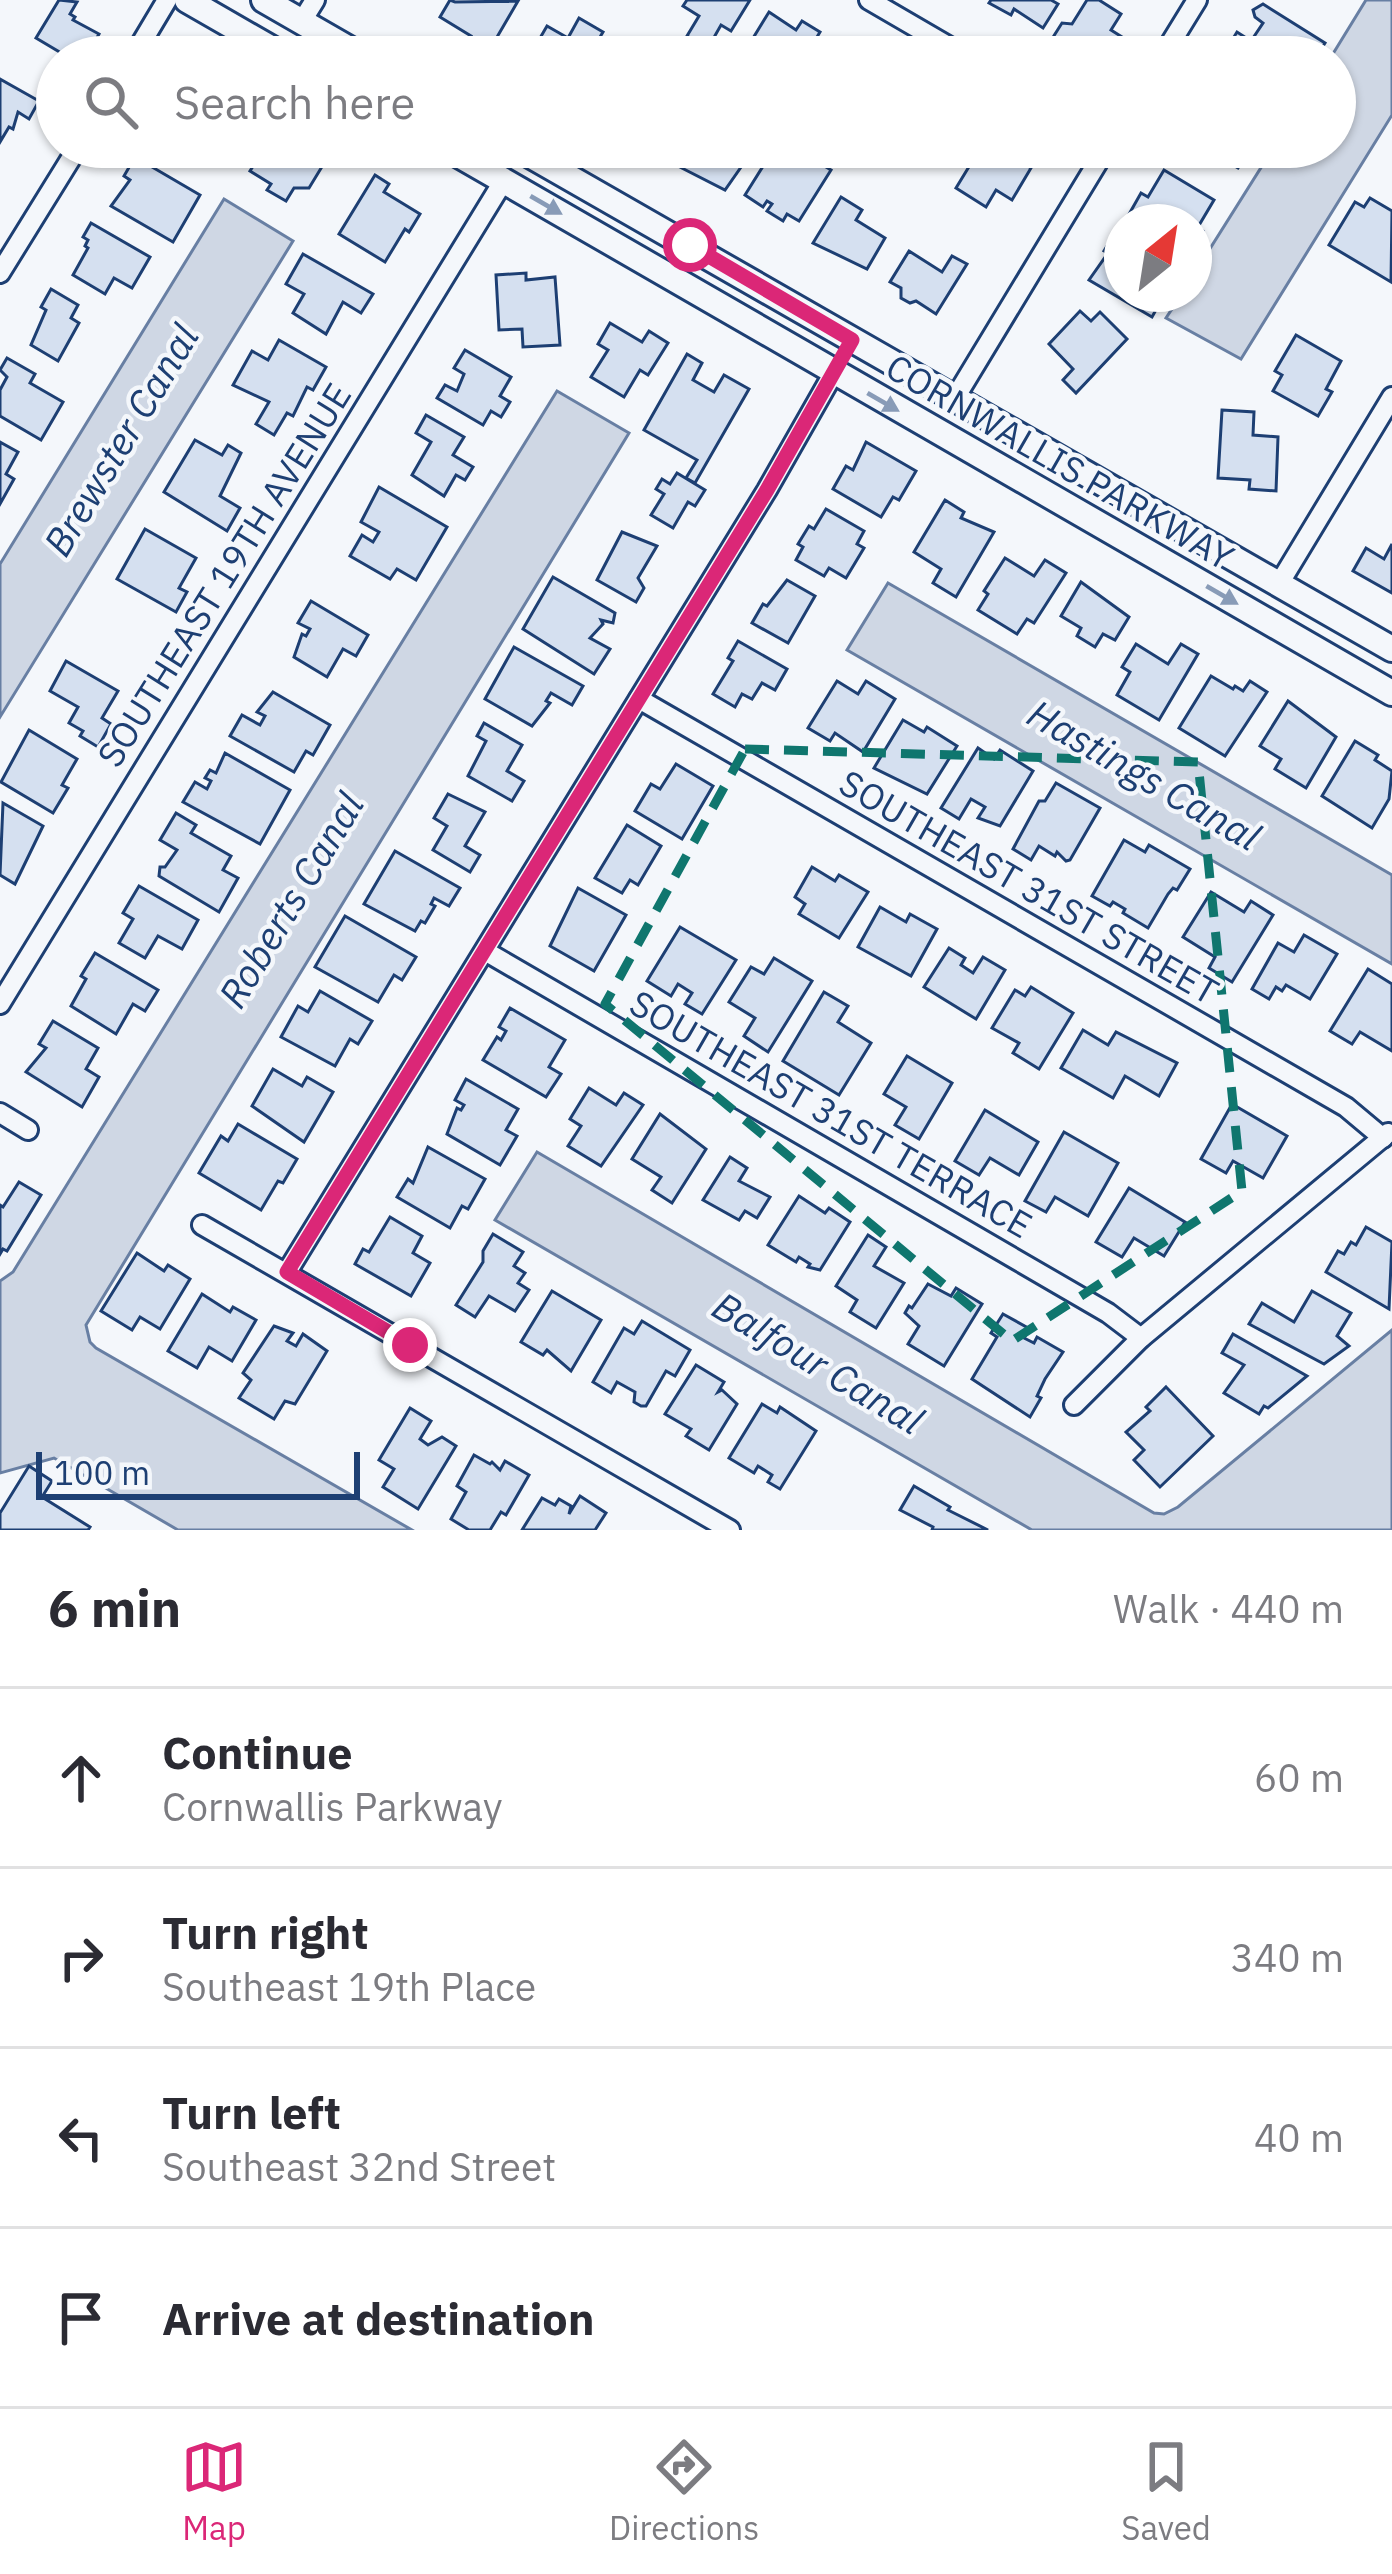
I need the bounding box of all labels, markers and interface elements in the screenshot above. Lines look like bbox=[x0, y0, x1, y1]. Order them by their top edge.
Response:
search box bbox=[36, 36, 1356, 168]
icon: search bbox=[78, 69, 144, 135]
text: Search here bbox=[174, 73, 415, 131]
one-way arrow bbox=[529, 194, 563, 215]
north arrow bbox=[1104, 204, 1212, 312]
route start bbox=[663, 218, 717, 272]
water label: Brewster Canal bbox=[31, 314, 210, 565]
street label: CORNWALLIS PARKWAY bbox=[878, 343, 1243, 580]
street label: SOUTHEAST 19TH AVENUE bbox=[86, 374, 361, 775]
one-way arrow bbox=[866, 391, 900, 412]
one-way arrow bbox=[1205, 584, 1238, 605]
water label: Hastings Canal bbox=[1019, 687, 1270, 862]
street label: SOUTHEAST 31ST STREET bbox=[831, 759, 1227, 1014]
water label: Roberts Canal bbox=[206, 782, 375, 1017]
street label: SOUTHEAST 31ST TERRACE bbox=[622, 979, 1041, 1248]
water label: Balfour Canal bbox=[704, 1280, 933, 1446]
route end bbox=[383, 1318, 437, 1372]
scale bar bbox=[36, 1446, 360, 1499]
text: 100 m bbox=[54, 1451, 150, 1494]
text: 6 min bbox=[48, 1575, 181, 1641]
text: Walk · 440 m bbox=[1113, 1583, 1344, 1634]
text: Continue bbox=[162, 1723, 353, 1781]
icon: ahead bbox=[48, 1745, 114, 1811]
text: 60 m bbox=[1254, 1752, 1344, 1803]
text: Cornwallis Parkway bbox=[162, 1781, 502, 1832]
text: Turn right bbox=[162, 1903, 369, 1961]
icon: right bbox=[48, 1925, 114, 1991]
text: 340 m bbox=[1231, 1932, 1344, 1983]
text: Southeast 19th Place bbox=[162, 1961, 536, 2012]
text: Turn left bbox=[162, 2083, 341, 2141]
icon: left bbox=[48, 2105, 114, 2171]
text: 40 m bbox=[1254, 2112, 1344, 2163]
text: Southeast 32nd Street bbox=[162, 2141, 556, 2192]
icon: arrive bbox=[48, 2285, 114, 2351]
text: Arrive at destination bbox=[162, 2289, 595, 2347]
tab: Map bbox=[181, 2434, 247, 2549]
tab: Directions bbox=[609, 2434, 759, 2549]
tab: Saved bbox=[1121, 2434, 1211, 2549]

